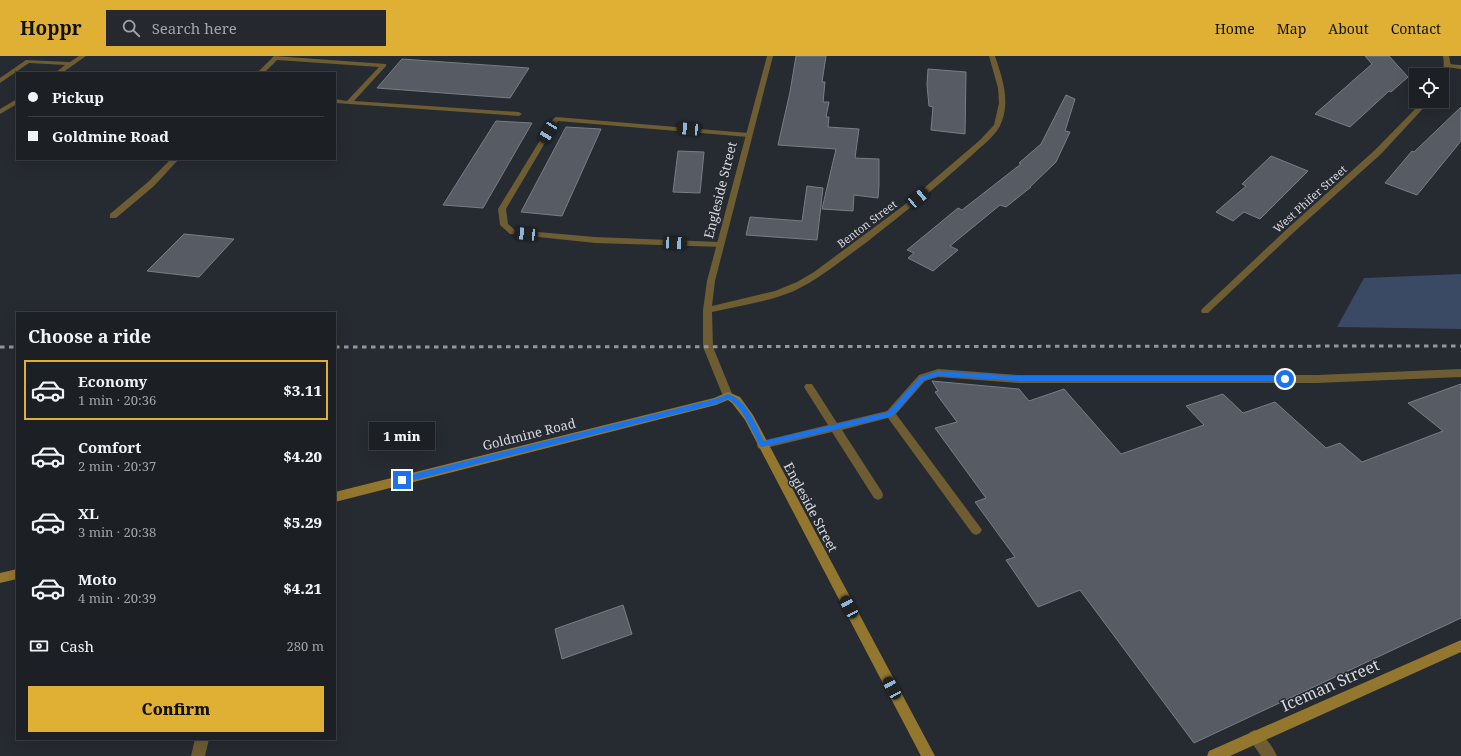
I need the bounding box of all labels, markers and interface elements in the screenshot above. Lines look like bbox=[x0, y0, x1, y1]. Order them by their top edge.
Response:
search box bbox=[106, 10, 386, 46]
text: Hoppr bbox=[20, 15, 82, 41]
icon: search bbox=[120, 17, 142, 39]
text: Search here bbox=[152, 18, 237, 38]
text: Home bbox=[1215, 19, 1255, 38]
text: Map bbox=[1277, 19, 1306, 38]
text: About bbox=[1328, 19, 1369, 38]
text: Contact bbox=[1391, 19, 1441, 38]
map controls bbox=[1409, 68, 1449, 108]
button: locate bbox=[1409, 68, 1449, 108]
text: Pickup bbox=[52, 87, 104, 107]
car bbox=[537, 119, 559, 145]
car bbox=[677, 122, 701, 136]
text: Goldmine Road bbox=[52, 126, 169, 146]
street label: Engleside Street bbox=[699, 139, 741, 240]
street label: West Phifer Street bbox=[1270, 161, 1350, 236]
car bbox=[905, 186, 931, 210]
street label: Benton Street bbox=[834, 196, 900, 251]
car bbox=[513, 227, 539, 241]
car bbox=[663, 236, 687, 250]
text: Choose a ride bbox=[28, 324, 151, 348]
route start bbox=[1276, 370, 1294, 388]
text: Economy bbox=[78, 371, 147, 391]
icon: car bbox=[30, 372, 66, 408]
text: $3.11 bbox=[283, 380, 322, 400]
text: 1 min · 20:36 bbox=[78, 391, 156, 409]
street label: Goldmine Road bbox=[481, 414, 577, 454]
callout: 1 min bbox=[369, 422, 435, 450]
text: 1 min bbox=[383, 427, 421, 445]
text: Comfort bbox=[78, 437, 141, 457]
icon: car bbox=[30, 438, 66, 474]
text: $4.20 bbox=[283, 446, 322, 466]
text: 2 min · 20:37 bbox=[78, 457, 156, 475]
street label: Engleside Street bbox=[780, 459, 842, 555]
route end bbox=[393, 471, 411, 489]
text: XL bbox=[78, 503, 99, 523]
icon: car bbox=[30, 504, 66, 540]
text: $5.29 bbox=[283, 512, 322, 532]
text: 3 min · 20:38 bbox=[78, 523, 156, 541]
text: Moto bbox=[78, 569, 117, 589]
icon: car bbox=[30, 570, 66, 606]
text: $4.21 bbox=[283, 578, 322, 598]
text: 4 min · 20:39 bbox=[78, 589, 156, 607]
car bbox=[838, 594, 860, 620]
icon: cash bbox=[28, 635, 50, 657]
text: Cash bbox=[60, 636, 94, 656]
text: 280 m bbox=[287, 637, 324, 655]
street label: Iceman Street bbox=[1277, 653, 1383, 717]
car bbox=[881, 675, 903, 701]
button: Confirm bbox=[28, 686, 324, 732]

